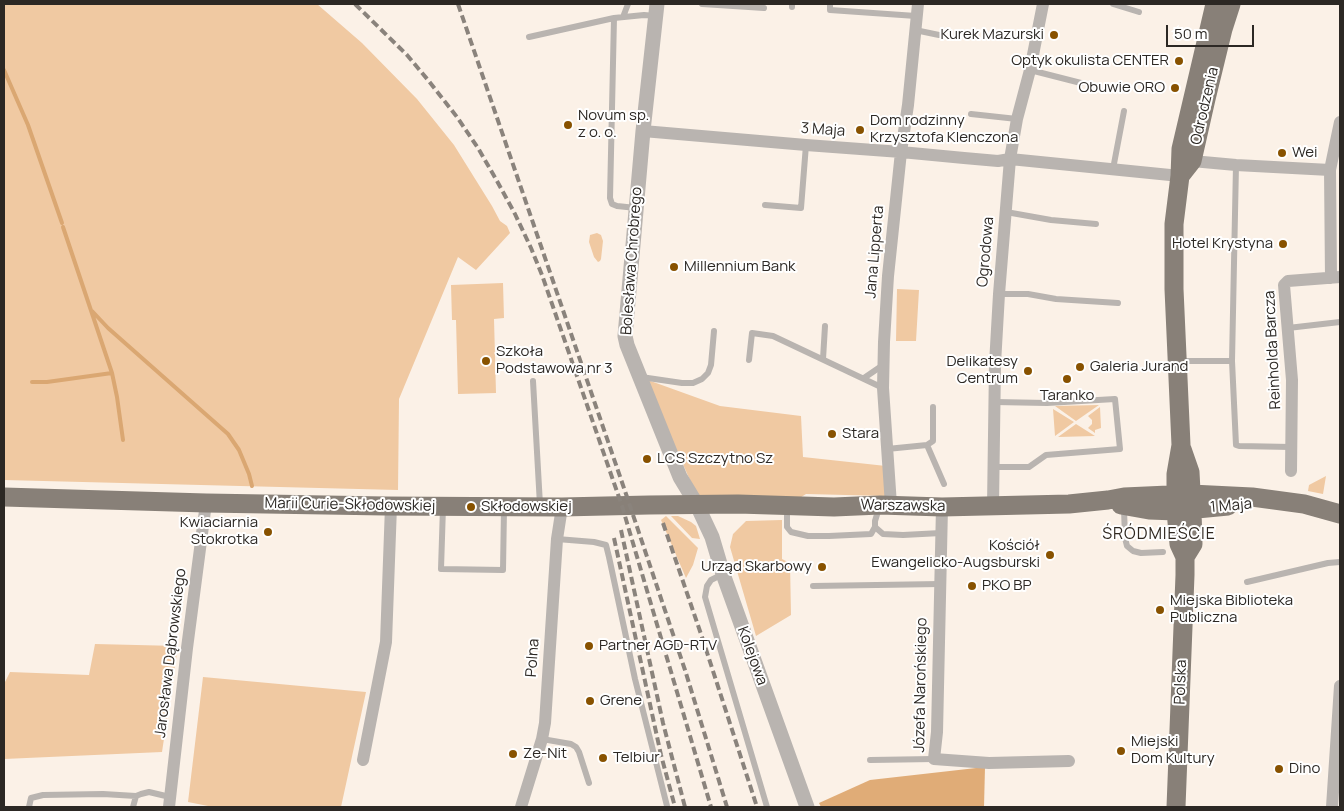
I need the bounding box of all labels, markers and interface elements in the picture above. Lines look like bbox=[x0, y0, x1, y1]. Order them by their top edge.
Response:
scale bar bbox=[1169, 15, 1256, 47]
text: 50 m bbox=[1174, 23, 1208, 44]
place label: Kurek Mazurski bbox=[941, 26, 1044, 44]
marker: Kurek Mazurski bbox=[1048, 29, 1060, 41]
place label: Optyk okulista CENTER bbox=[1011, 52, 1169, 70]
marker: Optyk okulista CENTER bbox=[1173, 55, 1185, 67]
street label: Odrodzenia bbox=[1187, 65, 1223, 147]
place label: Obuwie ORO bbox=[1078, 79, 1165, 97]
marker: Obuwie ORO bbox=[1169, 82, 1181, 94]
place label: Novum sp. z o. o. bbox=[578, 107, 649, 142]
place label: Dom rodzinny Krzysztofa Klenczona bbox=[870, 112, 1018, 147]
marker: Novum sp. z o. o. bbox=[562, 119, 574, 131]
street label: 3 Maja bbox=[800, 119, 846, 141]
marker: Dom rodzinny Krzysztofa Klenczona bbox=[854, 124, 866, 136]
place label: Wei bbox=[1292, 144, 1317, 162]
marker: Wei bbox=[1276, 147, 1288, 159]
street label: Bolesława Chrobrego bbox=[618, 186, 646, 336]
street label: Jana Lipperta bbox=[862, 205, 888, 299]
street label: Ogrodowa bbox=[974, 216, 998, 288]
place label: Hotel Krystyna bbox=[1172, 235, 1273, 253]
marker: Hotel Krystyna bbox=[1277, 238, 1289, 250]
place label: Millennium Bank bbox=[684, 258, 795, 276]
marker: Millennium Bank bbox=[668, 261, 680, 273]
street label: Reinholda Barcza bbox=[1261, 290, 1285, 410]
place label: Szkoła Podstawowa nr 3 bbox=[496, 343, 612, 378]
place label: Delikatesy Centrum bbox=[946, 353, 1018, 388]
marker: Szkoła Podstawowa nr 3 bbox=[480, 355, 492, 367]
place label: Galeria Jurand bbox=[1090, 358, 1188, 376]
marker: Galeria Jurand bbox=[1074, 361, 1086, 373]
marker: Delikatesy Centrum bbox=[1022, 365, 1034, 377]
marker: Taranko bbox=[1061, 373, 1073, 385]
place label: Taranko bbox=[1040, 387, 1094, 405]
place label: Stara bbox=[842, 425, 879, 443]
marker: Stara bbox=[826, 428, 838, 440]
place label: LCS Szczytno Sz bbox=[657, 450, 773, 468]
marker: LCS Szczytno Sz bbox=[641, 453, 653, 465]
street label: Marii Curie-Skłodowskiej bbox=[264, 495, 436, 515]
street label: 1 Maja bbox=[1209, 495, 1253, 517]
street label: Warszawska bbox=[860, 496, 946, 516]
place label: Skłodowskiej bbox=[481, 498, 572, 516]
marker: Skłodowskiej bbox=[465, 501, 477, 513]
place label: Kwiaciarnia Stokrotka bbox=[180, 514, 258, 549]
district label: ŚRÓDMIEŚCIE bbox=[1101, 525, 1217, 545]
marker: Kwiaciarnia Stokrotka bbox=[262, 526, 274, 538]
place label: Kościół Ewangelicko-Augsburski bbox=[871, 537, 1040, 572]
marker: Kościół Ewangelicko-Augsburski bbox=[1044, 549, 1056, 561]
place label: Urząd Skarbowy bbox=[701, 558, 812, 576]
marker: Urząd Skarbowy bbox=[816, 561, 828, 573]
street label: Jarosława Dąbrowskiego bbox=[152, 567, 190, 739]
place label: PKO BP bbox=[982, 577, 1032, 595]
marker: PKO BP bbox=[966, 580, 978, 592]
place label: Miejska Biblioteka Publiczna bbox=[1170, 592, 1293, 627]
marker: Miejska Biblioteka Publiczna bbox=[1154, 604, 1166, 616]
street label: Józefa Narońskiego bbox=[911, 617, 931, 753]
street label: Kolejowa bbox=[733, 624, 771, 688]
place label: Partner AGD-RTV bbox=[599, 637, 717, 655]
street label: Polna bbox=[523, 638, 543, 678]
marker: Partner AGD-RTV bbox=[583, 640, 595, 652]
street label: Polska bbox=[1171, 659, 1191, 705]
place label: Grene bbox=[600, 692, 642, 710]
marker: Grene bbox=[584, 695, 596, 707]
place label: Miejski Dom Kultury bbox=[1131, 733, 1215, 768]
place label: Ze-Nit bbox=[523, 745, 567, 763]
marker: Miejski Dom Kultury bbox=[1115, 745, 1127, 757]
marker: Ze-Nit bbox=[507, 748, 519, 760]
place label: Telbiur bbox=[613, 749, 660, 767]
marker: Telbiur bbox=[597, 752, 609, 764]
place label: Dino bbox=[1289, 760, 1320, 778]
marker: Dino bbox=[1273, 763, 1285, 775]

